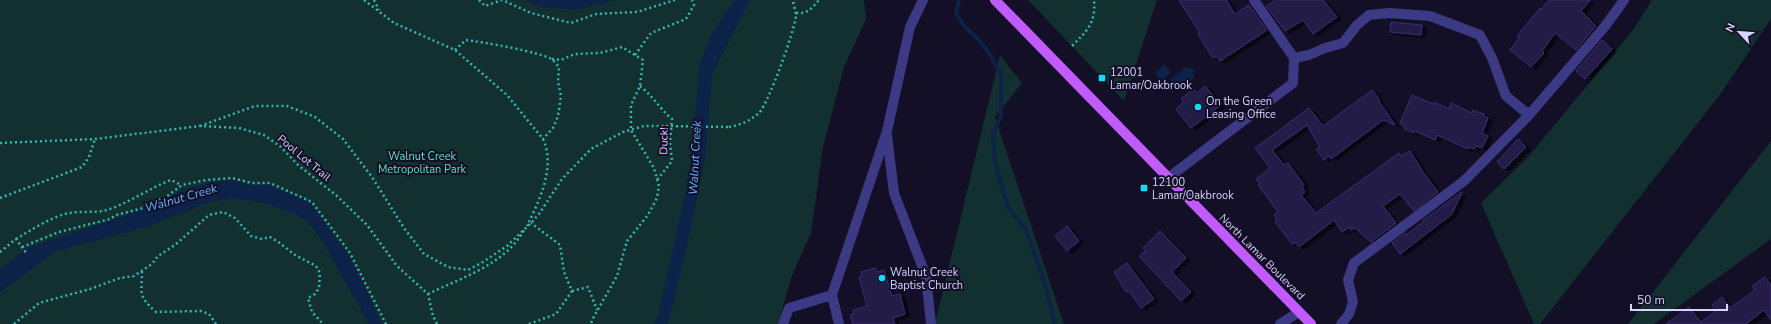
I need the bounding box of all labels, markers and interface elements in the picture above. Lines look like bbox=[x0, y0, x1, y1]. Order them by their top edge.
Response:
north arrow bbox=[1719, 12, 1759, 52]
text: N bbox=[1722, 21, 1739, 35]
place label: 12001 Lamar/Oakbrook bbox=[1110, 65, 1192, 93]
marker: 12001 Lamar/Oakbrook bbox=[1097, 73, 1107, 83]
place label: On the Green Leasing Office bbox=[1206, 94, 1276, 122]
marker: On the Green Leasing Office bbox=[1193, 102, 1203, 112]
water label: Walnut Creek bbox=[685, 119, 705, 196]
street label: Duck! bbox=[656, 127, 672, 155]
street label: Pool Lot Trail bbox=[274, 131, 334, 185]
park label: Walnut Creek Metropolitan Park bbox=[378, 149, 467, 177]
place label: 12100 Lamar/Oakbrook bbox=[1152, 175, 1234, 203]
water label: Walnut Creek bbox=[143, 180, 220, 216]
marker: 12100 Lamar/Oakbrook bbox=[1139, 183, 1149, 193]
street label: North Lamar Boulevard bbox=[1216, 211, 1308, 303]
place label: Walnut Creek Baptist Church bbox=[890, 265, 963, 293]
marker: Walnut Creek Baptist Church bbox=[877, 273, 887, 283]
scale bar bbox=[1631, 286, 1727, 312]
text: 50 m bbox=[1637, 292, 1665, 308]

